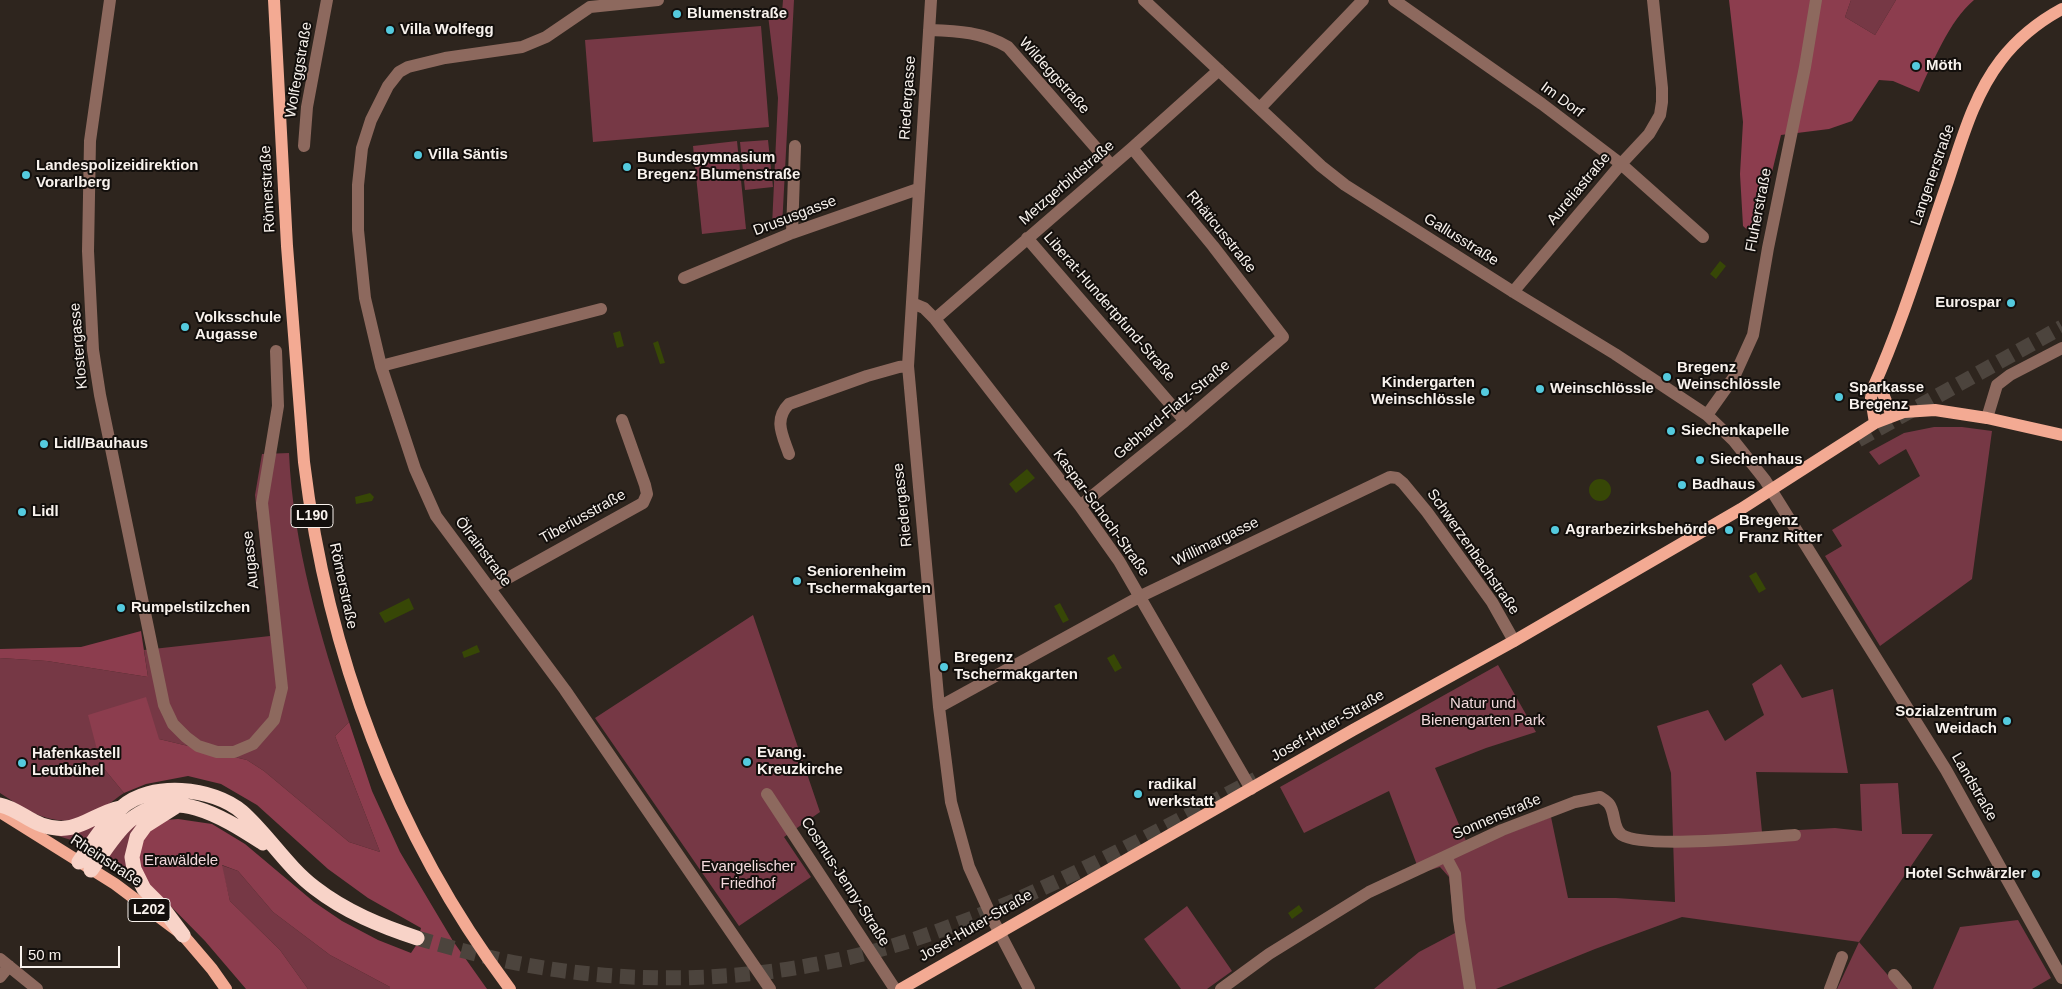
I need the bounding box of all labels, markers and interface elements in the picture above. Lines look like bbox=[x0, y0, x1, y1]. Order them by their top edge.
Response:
place label: Blumenstraße bbox=[687, 5, 787, 23]
marker: Blumenstraße bbox=[671, 8, 683, 20]
street label: Wolfeggstraße bbox=[282, 21, 316, 119]
place label: Villa Wolfegg bbox=[400, 21, 494, 39]
marker: Villa Wolfegg bbox=[384, 24, 396, 36]
street label: Wildeggstraße bbox=[1015, 34, 1093, 118]
street label: Riedergasse bbox=[896, 55, 920, 141]
place label: Möth bbox=[1926, 57, 1962, 75]
marker: Möth bbox=[1910, 60, 1922, 72]
street label: Im Dorf bbox=[1537, 78, 1587, 122]
street label: Langenerstraße bbox=[1907, 122, 1959, 228]
street label: Metzgerbildstraße bbox=[1016, 137, 1118, 229]
street label: Römerstraße bbox=[257, 145, 279, 233]
place label: Villa Säntis bbox=[428, 146, 508, 164]
marker: Villa Säntis bbox=[412, 149, 424, 161]
place label: Bundesgymnasium Bregenz Blumenstraße bbox=[637, 149, 800, 184]
street label: Aureliastraße bbox=[1543, 149, 1615, 229]
place label: Landespolizeidirektion Vorarlberg bbox=[36, 157, 199, 192]
marker: Bundesgymnasium Bregenz Blumenstraße bbox=[621, 161, 633, 173]
street label: Fluherstraße bbox=[1742, 167, 1776, 253]
marker: Landespolizeidirektion Vorarlberg bbox=[20, 169, 32, 181]
street label: Rhäticusstraße bbox=[1182, 187, 1260, 277]
street label: Drususgasse bbox=[751, 192, 839, 240]
street label: Gallusstraße bbox=[1420, 210, 1502, 270]
street label: Liberat-Hundertpfund-Straße bbox=[1039, 229, 1179, 385]
place label: Eurospar bbox=[1935, 294, 2001, 312]
marker: Eurospar bbox=[2005, 297, 2017, 309]
street label: Klostergasse bbox=[66, 302, 92, 390]
place label: Volksschule Augasse bbox=[195, 309, 281, 344]
marker: Volksschule Augasse bbox=[179, 321, 191, 333]
street label: Gebhard-Flatz-Straße bbox=[1110, 356, 1234, 464]
place label: Bregenz Weinschlössle bbox=[1677, 359, 1781, 394]
marker: Bregenz Weinschlössle bbox=[1661, 371, 1673, 383]
place label: Kindergarten Weinschlössle bbox=[1371, 374, 1475, 409]
place label: Sparkasse Bregenz bbox=[1849, 379, 1924, 414]
place label: Weinschlössle bbox=[1550, 380, 1654, 398]
marker: Weinschlössle bbox=[1534, 383, 1546, 395]
marker: Kindergarten Weinschlössle bbox=[1479, 386, 1491, 398]
marker: Sparkasse Bregenz bbox=[1833, 391, 1845, 403]
place label: Siechenkapelle bbox=[1681, 422, 1789, 440]
marker: Siechenkapelle bbox=[1665, 425, 1677, 437]
place label: Lidl/Bauhaus bbox=[54, 435, 148, 453]
marker: Lidl/Bauhaus bbox=[38, 438, 50, 450]
street label: Kaspar-Schoch-Straße bbox=[1049, 446, 1153, 580]
place label: Siechenhaus bbox=[1710, 451, 1803, 469]
marker: Siechenhaus bbox=[1694, 454, 1706, 466]
street label: Riedergasse bbox=[890, 462, 916, 548]
place label: Badhaus bbox=[1692, 476, 1755, 494]
marker: Badhaus bbox=[1676, 479, 1688, 491]
street label: Tiberiusstraße bbox=[537, 486, 629, 548]
street label: Schwerzenbachstraße bbox=[1423, 486, 1523, 618]
place label: Lidl bbox=[32, 503, 59, 521]
road number: L190 bbox=[291, 504, 333, 528]
marker: Lidl bbox=[16, 506, 28, 518]
place label: Bregenz Franz Ritter bbox=[1739, 512, 1822, 547]
street label: Willimargasse bbox=[1170, 513, 1262, 571]
street label: Ölrainstraße bbox=[451, 514, 515, 590]
place label: Agrarbezirksbehörde bbox=[1565, 521, 1716, 539]
marker: Agrarbezirksbehörde bbox=[1549, 524, 1561, 536]
marker: Bregenz Franz Ritter bbox=[1723, 524, 1735, 536]
street label: Augasse bbox=[239, 530, 263, 590]
street label: Römerstraße bbox=[325, 541, 361, 631]
place label: Seniorenheim Tschermakgarten bbox=[807, 563, 931, 598]
marker: Seniorenheim Tschermakgarten bbox=[791, 575, 803, 587]
place label: Rumpelstilzchen bbox=[131, 599, 250, 617]
marker: Rumpelstilzchen bbox=[115, 602, 127, 614]
place label: Bregenz Tschermakgarten bbox=[954, 649, 1078, 684]
marker: Bregenz Tschermakgarten bbox=[938, 661, 950, 673]
street label: Josef-Huter-Straße bbox=[1268, 686, 1388, 766]
park label: Natur und Bienengarten Park bbox=[1421, 695, 1545, 730]
place label: Sozialzentrum Weidach bbox=[1895, 703, 1997, 738]
marker: Sozialzentrum Weidach bbox=[2001, 715, 2013, 727]
place label: Evang. Kreuzkirche bbox=[757, 744, 843, 779]
place label: Hafenkastell Leutbühel bbox=[32, 745, 120, 780]
street label: Landstraße bbox=[1947, 750, 2001, 824]
marker: Evang. Kreuzkirche bbox=[741, 756, 753, 768]
marker: Hafenkastell Leutbühel bbox=[16, 757, 28, 769]
place label: radikal werkstatt bbox=[1148, 776, 1214, 811]
marker: radikal werkstatt bbox=[1132, 788, 1144, 800]
street label: Sonnenstraße bbox=[1450, 790, 1544, 844]
street label: Cosmus-Jenny-Straße bbox=[797, 814, 893, 950]
street label: Rheinstraße bbox=[67, 831, 145, 891]
park label: Erawäldele bbox=[144, 852, 218, 870]
park label: Evangelischer Friedhof bbox=[701, 858, 795, 893]
place label: Hotel Schwärzler bbox=[1905, 865, 2026, 883]
marker: Hotel Schwärzler bbox=[2030, 868, 2042, 880]
street label: Josef-Huter-Straße bbox=[916, 886, 1036, 966]
road number: L202 bbox=[128, 898, 170, 922]
scale bar bbox=[22, 936, 122, 968]
text: 50 m bbox=[28, 946, 61, 963]

